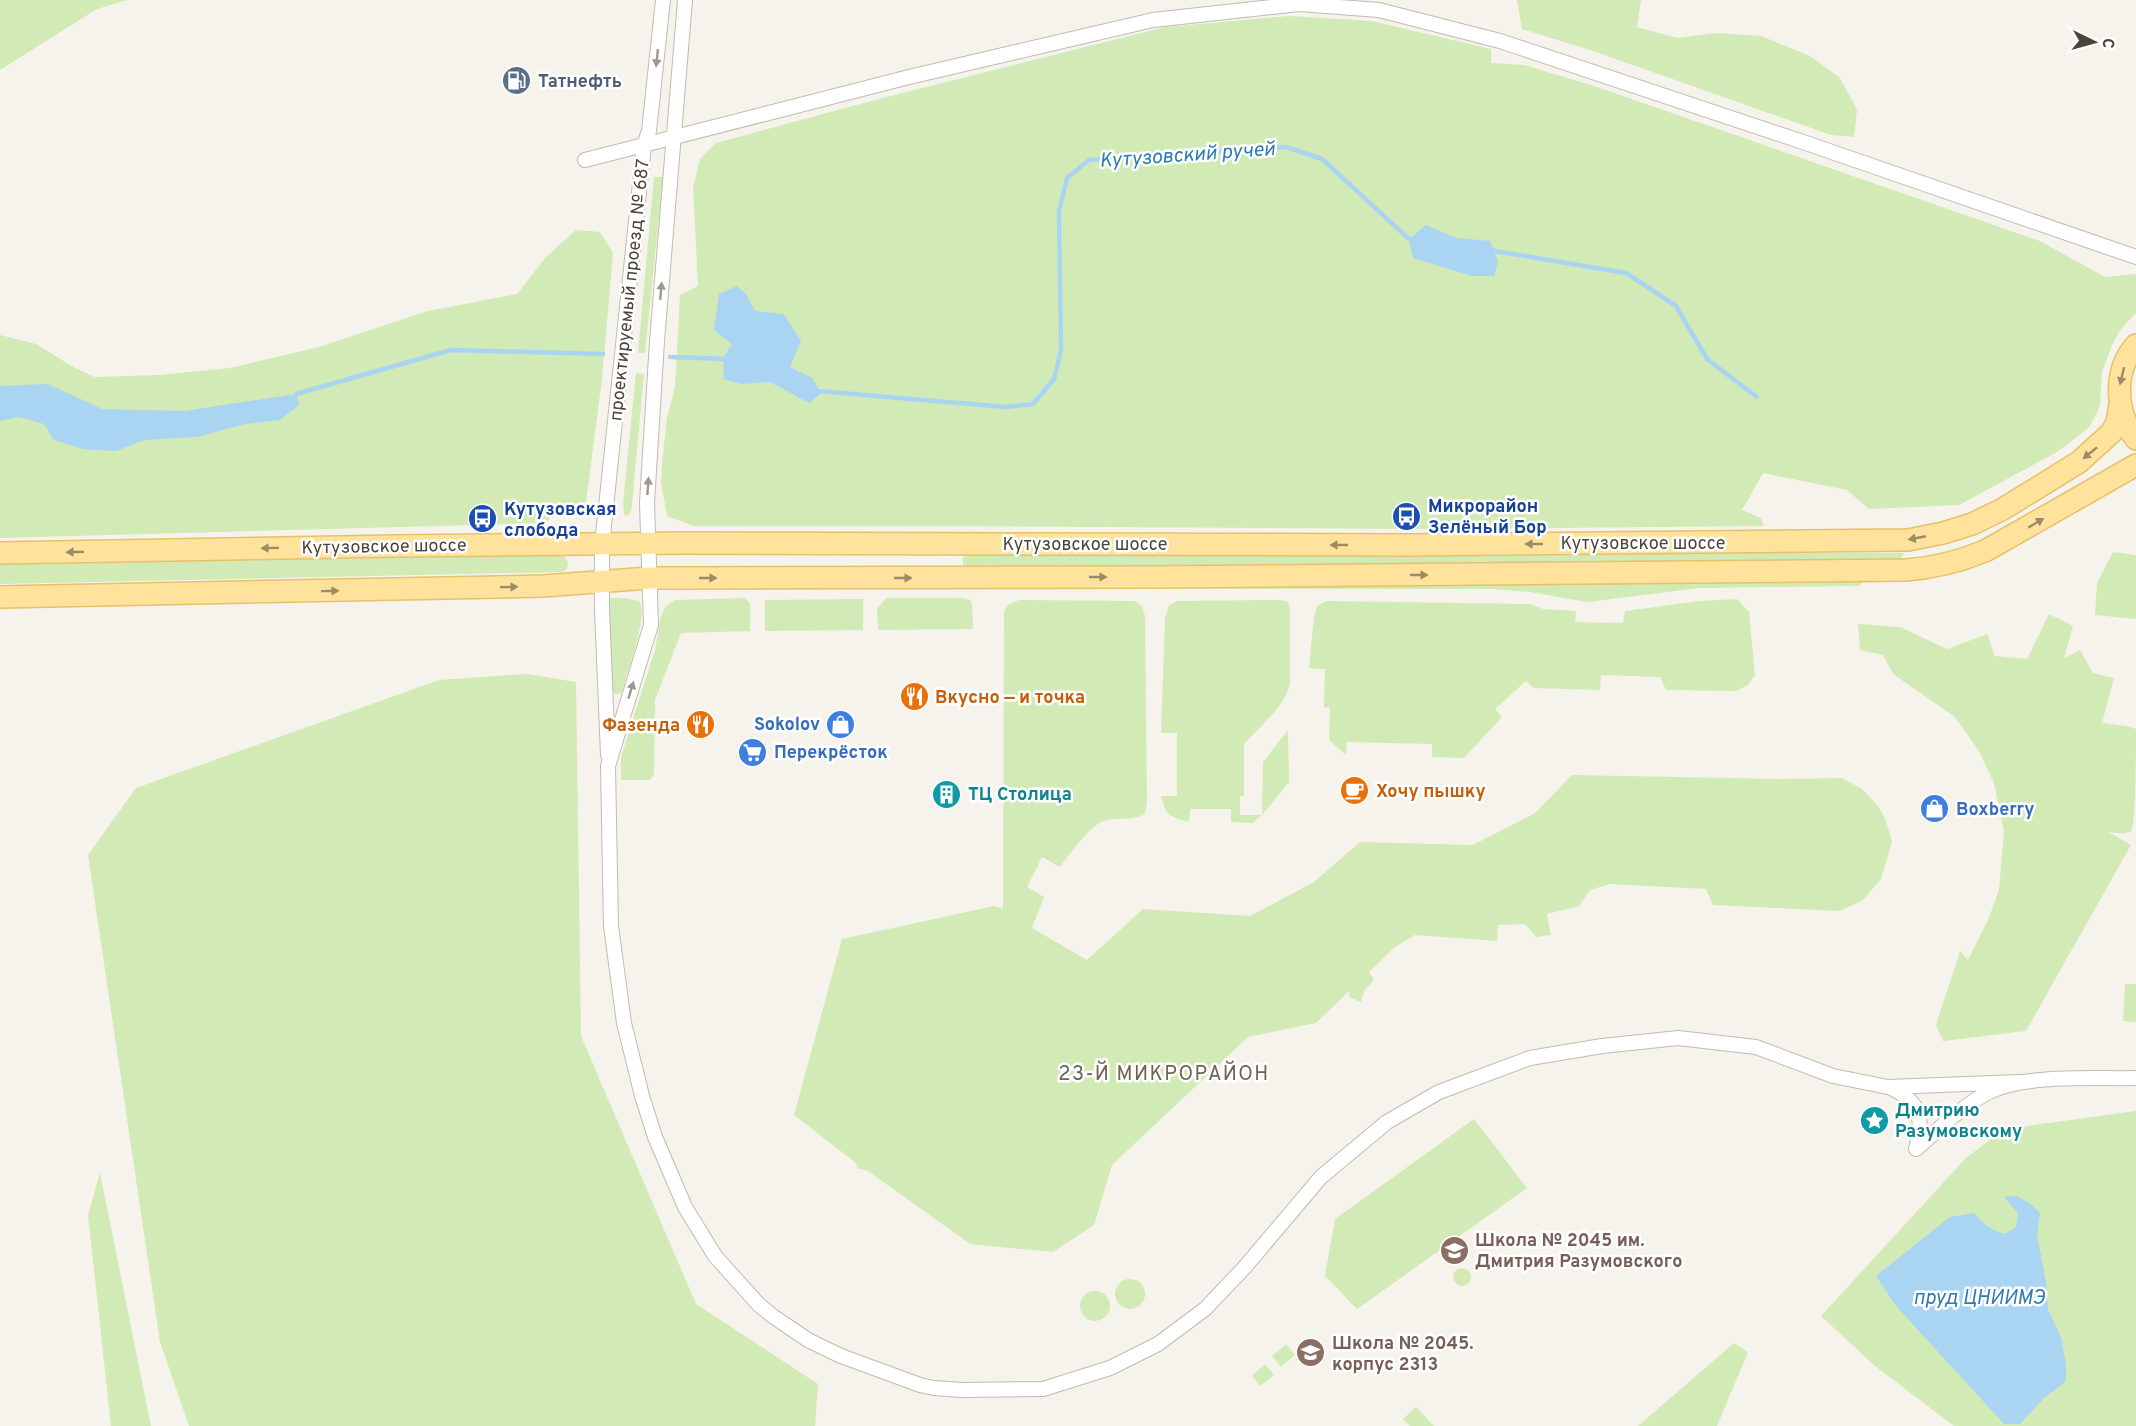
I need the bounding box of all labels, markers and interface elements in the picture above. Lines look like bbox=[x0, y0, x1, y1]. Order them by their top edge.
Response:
north arrow bbox=[2064, 12, 2124, 72]
text: С bbox=[2097, 37, 2117, 49]
one-way arrow bbox=[652, 49, 662, 68]
fuel station icon: Татнефть bbox=[501, 65, 533, 97]
place label: Татнефть bbox=[538, 71, 622, 94]
water label: Кутузовский ручей bbox=[1099, 137, 1277, 175]
street label: проектируемый проезд № 687 bbox=[605, 158, 656, 422]
one-way arrow bbox=[656, 282, 666, 301]
one-way arrow bbox=[2117, 367, 2126, 386]
one-way arrow bbox=[2083, 446, 2098, 459]
one-way arrow bbox=[643, 476, 652, 495]
place label: Микрорайон Зелёный Бор bbox=[1428, 496, 1547, 540]
place label: Кутузовская слобода bbox=[504, 499, 617, 543]
bus stop icon: Микрорайон Зелёный Бор bbox=[1391, 500, 1423, 532]
bus stop icon: Кутузовская слобода bbox=[467, 503, 499, 535]
one-way arrow bbox=[2028, 518, 2044, 529]
street label: Кутузовское шоссе bbox=[1561, 533, 1726, 556]
street label: Кутузовское шоссе bbox=[1003, 534, 1168, 557]
one-way arrow bbox=[1908, 534, 1927, 543]
street label: Кутузовское шоссе bbox=[301, 535, 467, 560]
one-way arrow bbox=[1524, 539, 1543, 549]
one-way arrow bbox=[1329, 540, 1348, 550]
one-way arrow bbox=[261, 544, 280, 553]
one-way arrow bbox=[66, 547, 85, 557]
one-way arrow bbox=[1409, 570, 1428, 580]
one-way arrow bbox=[1088, 572, 1107, 582]
one-way arrow bbox=[698, 573, 717, 583]
one-way arrow bbox=[893, 573, 912, 583]
one-way arrow bbox=[500, 582, 519, 592]
one-way arrow bbox=[320, 586, 339, 595]
one-way arrow bbox=[627, 681, 636, 699]
restaurant icon: Вкусно — и точка bbox=[898, 681, 930, 713]
place label: Вкусно — и точка bbox=[935, 687, 1085, 710]
shop icon: Sokolov bbox=[825, 708, 857, 740]
restaurant icon: Фазенда bbox=[685, 709, 717, 741]
place label: Sokolov bbox=[754, 714, 820, 737]
place label: Фазенда bbox=[602, 715, 680, 738]
supermarket icon: Перекрёсток bbox=[737, 736, 769, 768]
place label: Перекрёсток bbox=[774, 742, 888, 765]
cafe icon: Хочу пышку bbox=[1339, 775, 1371, 807]
building icon: ТЦ Столица bbox=[931, 778, 963, 810]
place label: Хочу пышку bbox=[1376, 781, 1486, 804]
place label: ТЦ Столица bbox=[968, 784, 1072, 807]
shop icon: Boxberry bbox=[1919, 793, 1951, 825]
place label: Boxberry bbox=[1956, 799, 2034, 822]
district label: 23-Й МИКРОРАЙОН bbox=[1058, 1060, 1270, 1088]
place label: Дмитрию Разумовскому bbox=[1895, 1100, 2022, 1144]
place icon: Дмитрию Разумовскому bbox=[1858, 1104, 1890, 1136]
place label: Школа № 2045 им. Дмитрия Разумовского bbox=[1475, 1230, 1682, 1274]
school or university icon: Школа № 2045 им. Дмитрия Разумовского bbox=[1438, 1234, 1470, 1266]
water label: пруд ЦНИИМЭ bbox=[1913, 1286, 2045, 1312]
place label: Школа № 2045. корпус 2313 bbox=[1332, 1333, 1474, 1377]
school or university icon: Школа № 2045. корпус 2313 bbox=[1295, 1337, 1327, 1369]

